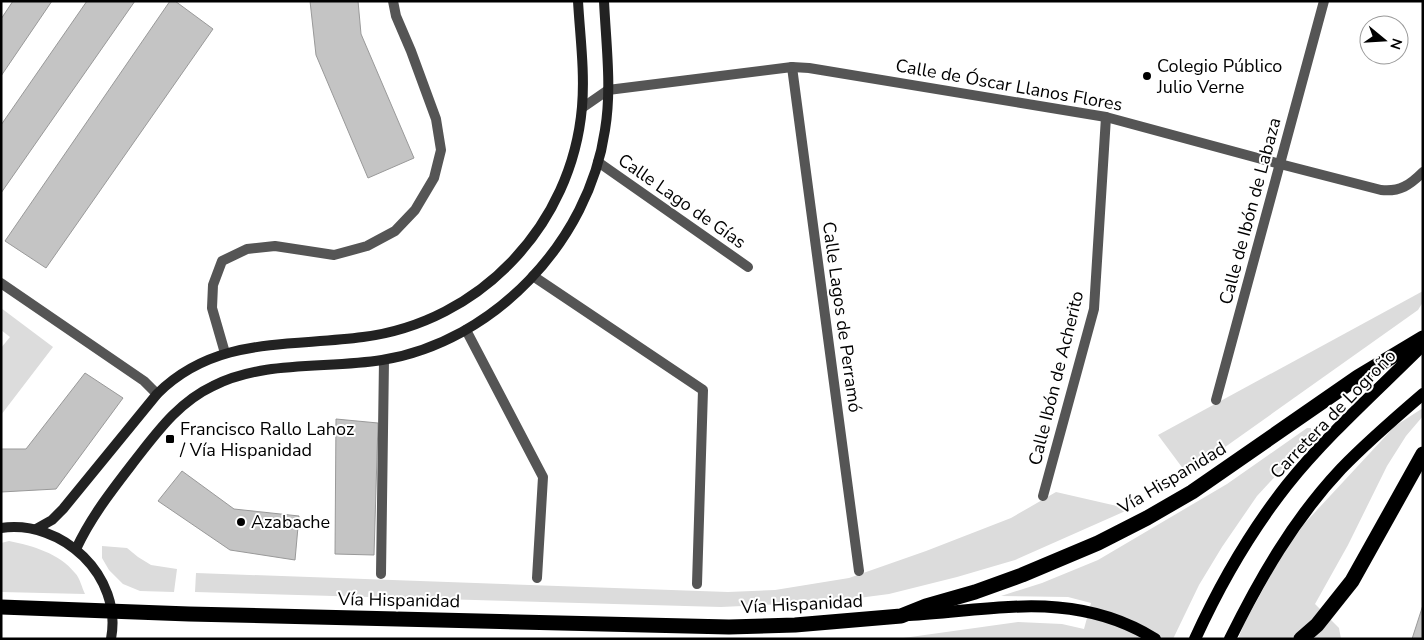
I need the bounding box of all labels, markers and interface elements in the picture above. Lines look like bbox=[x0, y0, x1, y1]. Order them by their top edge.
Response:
north arrow bbox=[1359, 15, 1409, 65]
text: N bbox=[1385, 36, 1407, 52]
street label: Calle de Óscar Llanos Flores bbox=[894, 53, 1124, 117]
place label: Colegio Público Julio Verne bbox=[1156, 54, 1282, 99]
marker: Colegio Público Julio Verne bbox=[1141, 70, 1153, 82]
street label: Calle de Ibón de Labaza bbox=[1213, 115, 1287, 307]
street label: Calle Lago de Gías bbox=[613, 148, 751, 254]
street label: Calle Lagos de Perramó bbox=[817, 220, 867, 414]
street label: Calle Ibón de Acherito bbox=[1023, 288, 1089, 468]
street label: Carretera de Logroño bbox=[1265, 344, 1401, 484]
place label: Francisco Rallo Lahoz / Vía Hispanidad bbox=[179, 417, 354, 462]
marker: Francisco Rallo Lahoz / Vía Hispanidad bbox=[164, 433, 176, 445]
street label: Vía Hispanidad bbox=[1113, 436, 1231, 520]
place label: Azabache bbox=[251, 510, 330, 534]
marker: Azabache bbox=[235, 516, 247, 528]
street label: Vía Hispanidad bbox=[337, 587, 460, 613]
street label: Vía Hispanidad bbox=[739, 589, 864, 619]

